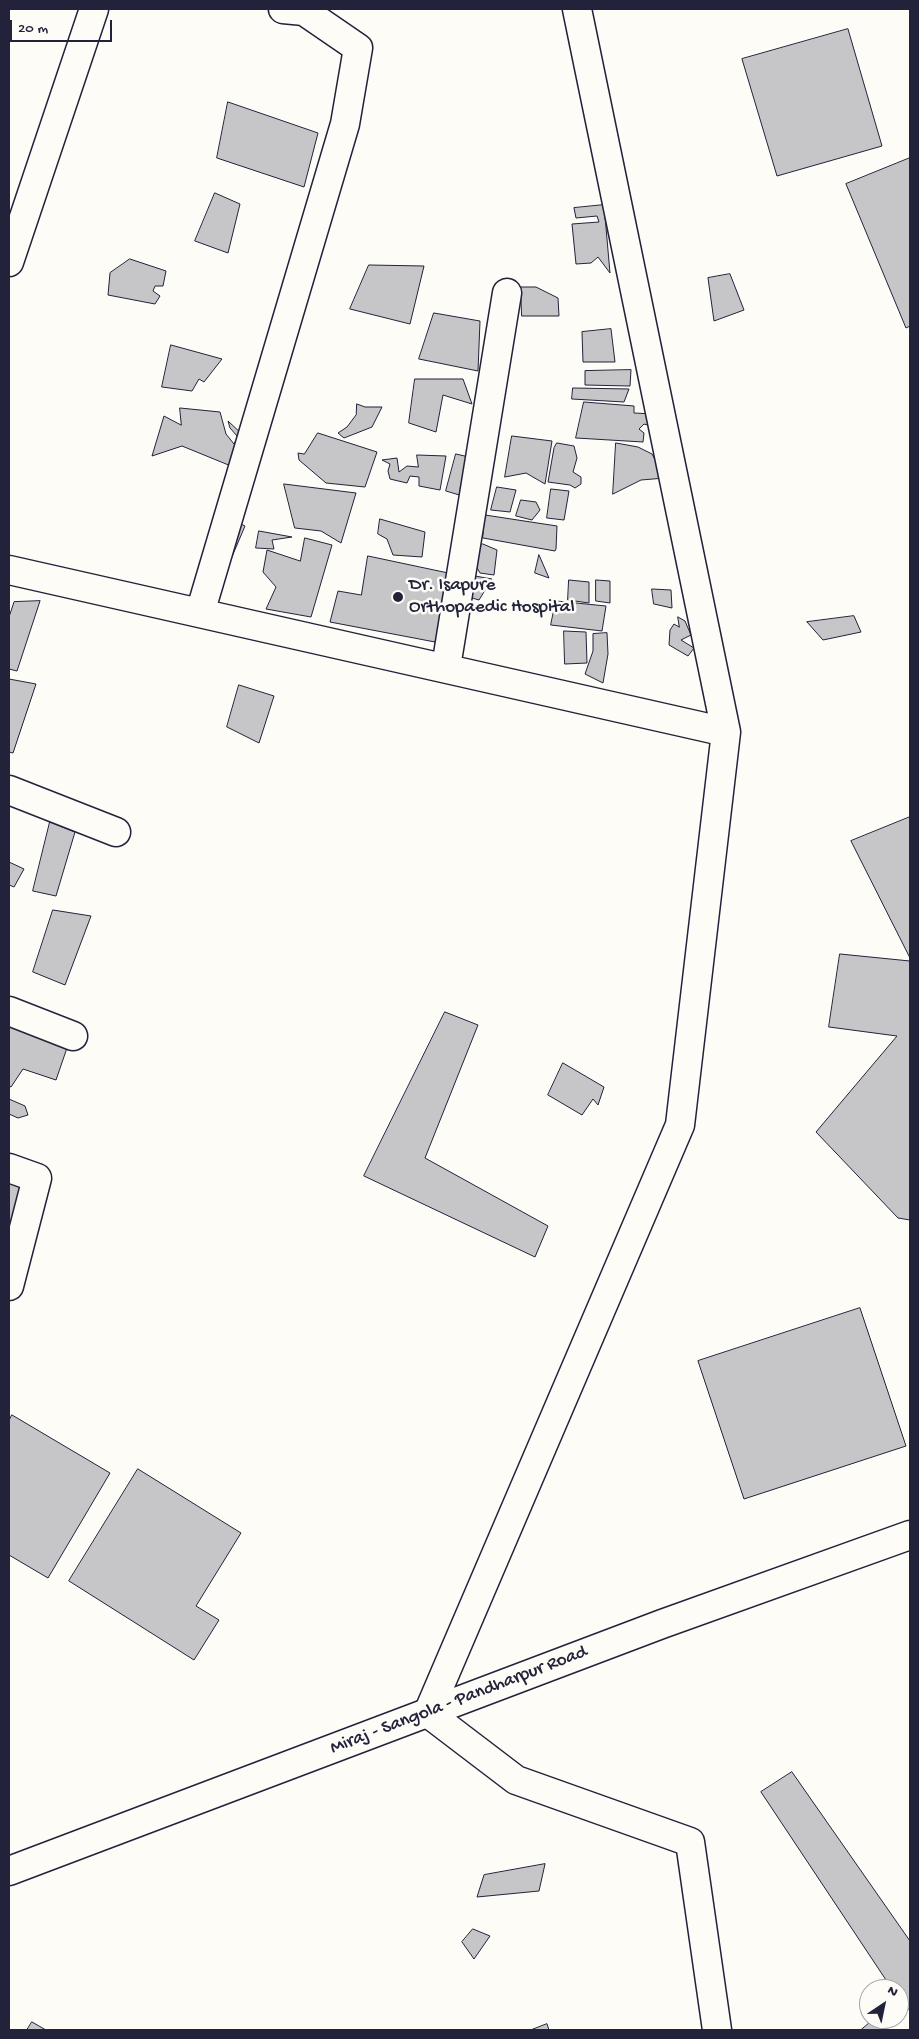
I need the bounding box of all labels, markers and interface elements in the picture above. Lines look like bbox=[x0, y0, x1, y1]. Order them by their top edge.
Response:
scale bar bbox=[12, 10, 115, 42]
text: 20 m bbox=[18, 20, 48, 38]
place label: Dr. Isapure Orthopaedic Hospital bbox=[409, 575, 575, 619]
marker: Dr. Isapure Orthopaedic Hospital bbox=[391, 590, 405, 604]
street label: Miraj - Sangola - Pandharpur Road bbox=[327, 1641, 591, 1761]
north arrow bbox=[859, 1979, 909, 2029]
text: N bbox=[884, 1982, 901, 2002]

